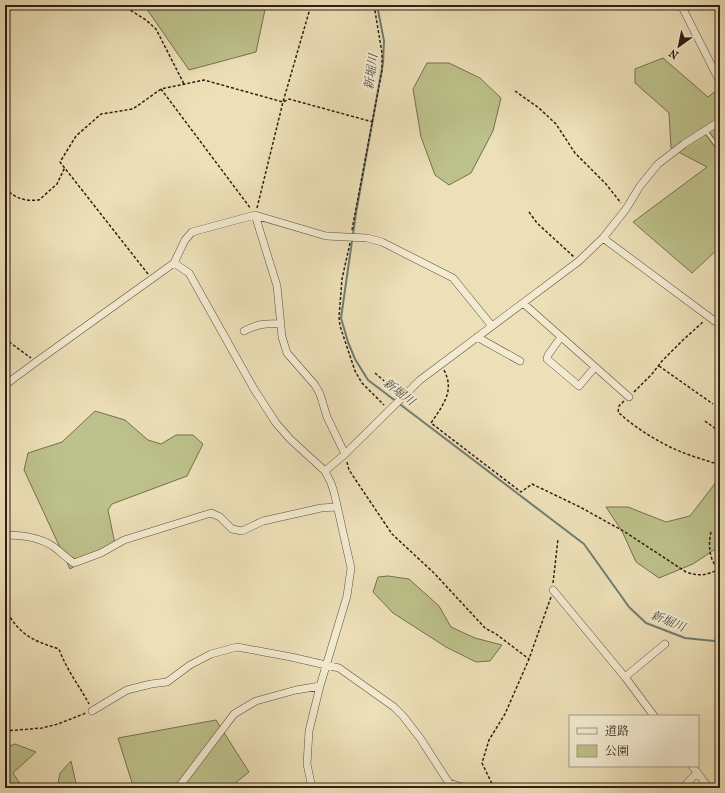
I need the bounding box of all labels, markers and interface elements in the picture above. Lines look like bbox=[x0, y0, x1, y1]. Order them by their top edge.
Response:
north arrow bbox=[659, 26, 699, 66]
text: N bbox=[666, 46, 681, 62]
water label: 新堀川 bbox=[362, 51, 381, 91]
water label: 新堀川 bbox=[380, 376, 419, 410]
water label: 新堀川 bbox=[649, 608, 689, 635]
legend bbox=[569, 715, 699, 767]
text: 道路 bbox=[605, 724, 629, 738]
text: 公園 bbox=[605, 744, 629, 758]

